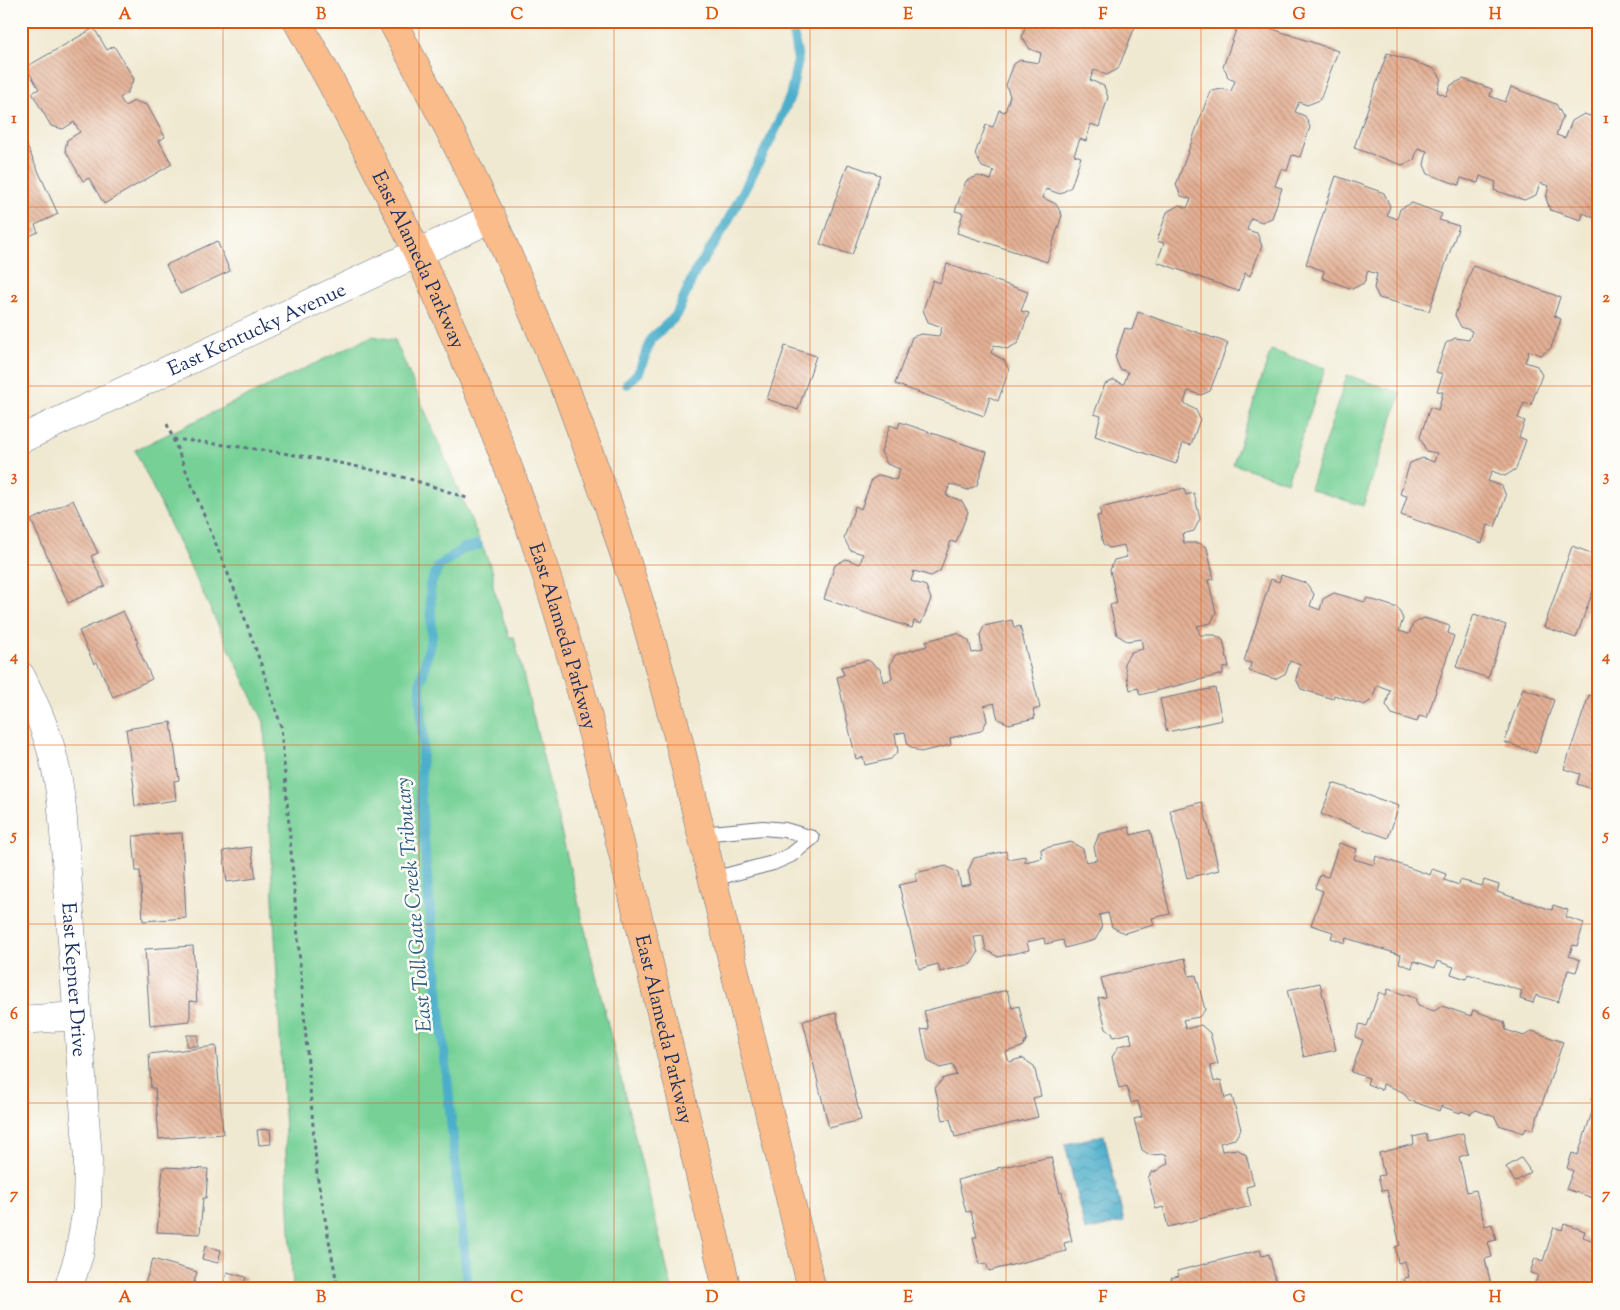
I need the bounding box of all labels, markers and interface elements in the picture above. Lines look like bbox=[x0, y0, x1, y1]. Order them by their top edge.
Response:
text: A bbox=[119, 4, 132, 27]
text: B bbox=[316, 4, 326, 27]
text: C bbox=[511, 4, 524, 27]
text: D bbox=[706, 4, 719, 27]
text: E bbox=[903, 4, 913, 27]
text: F bbox=[1099, 4, 1108, 27]
text: G bbox=[1292, 4, 1306, 27]
text: H bbox=[1489, 4, 1502, 27]
text: 1 bbox=[11, 108, 17, 131]
text: 1 bbox=[1603, 108, 1609, 131]
street label: East Alameda Parkway bbox=[363, 166, 471, 354]
street label: East Kentucky Avenue bbox=[164, 277, 351, 385]
text: 2 bbox=[10, 287, 18, 310]
text: 2 bbox=[1602, 287, 1610, 310]
text: 3 bbox=[11, 466, 18, 489]
text: 3 bbox=[1603, 466, 1610, 489]
street label: East Alameda Parkway bbox=[520, 540, 603, 733]
text: 4 bbox=[9, 646, 18, 669]
text: 4 bbox=[1601, 646, 1610, 669]
water label: East Toll Gate Creek Tributary bbox=[389, 776, 441, 1033]
text: 5 bbox=[9, 825, 17, 848]
text: 5 bbox=[1601, 825, 1609, 848]
street label: East Kepner Drive bbox=[52, 901, 92, 1058]
street label: East Alameda Parkway bbox=[626, 932, 699, 1127]
text: 6 bbox=[10, 1004, 18, 1027]
text: 6 bbox=[1602, 1004, 1610, 1027]
text: 7 bbox=[10, 1184, 19, 1207]
text: 7 bbox=[1602, 1184, 1611, 1207]
text: A bbox=[119, 1287, 132, 1310]
text: B bbox=[316, 1287, 326, 1310]
text: C bbox=[511, 1287, 524, 1310]
text: D bbox=[706, 1287, 719, 1310]
text: E bbox=[903, 1287, 913, 1310]
text: F bbox=[1099, 1287, 1108, 1310]
text: G bbox=[1292, 1287, 1306, 1310]
text: H bbox=[1489, 1287, 1502, 1310]

